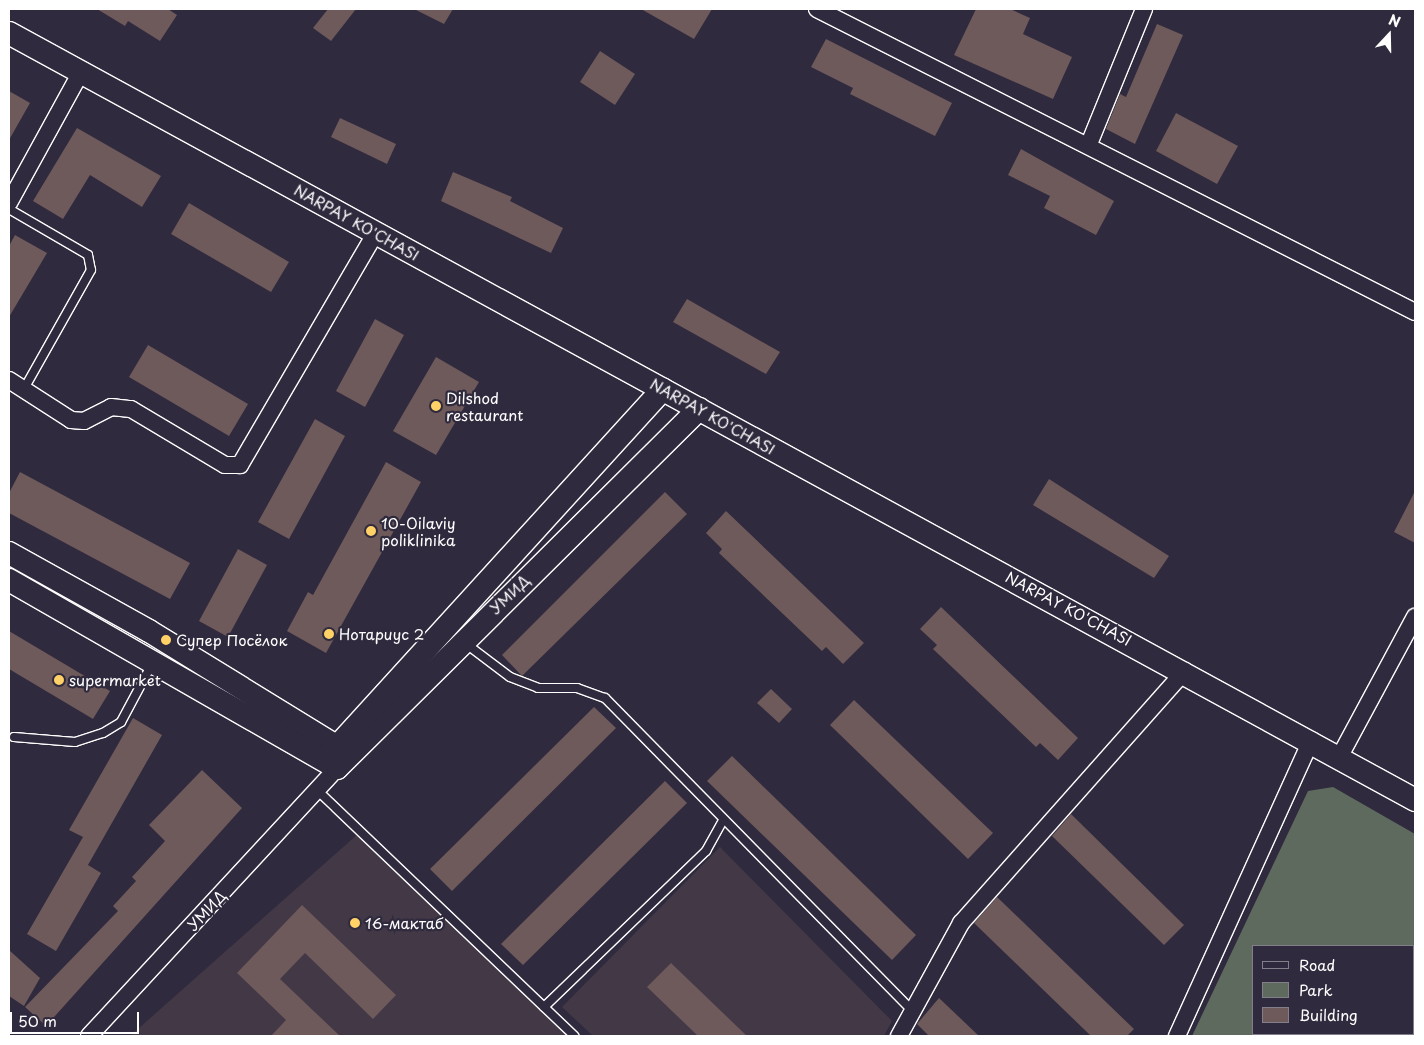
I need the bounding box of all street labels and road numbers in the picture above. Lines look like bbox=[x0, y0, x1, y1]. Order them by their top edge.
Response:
street label: NARPAY KO'CHASI bbox=[292, 180, 422, 264]
street label: NARPAY KO'CHASI bbox=[648, 374, 778, 458]
street label: NARPAY KO'CHASI bbox=[1003, 567, 1135, 649]
street label: УМИД bbox=[485, 571, 533, 617]
street label: УМИД bbox=[183, 886, 229, 934]

